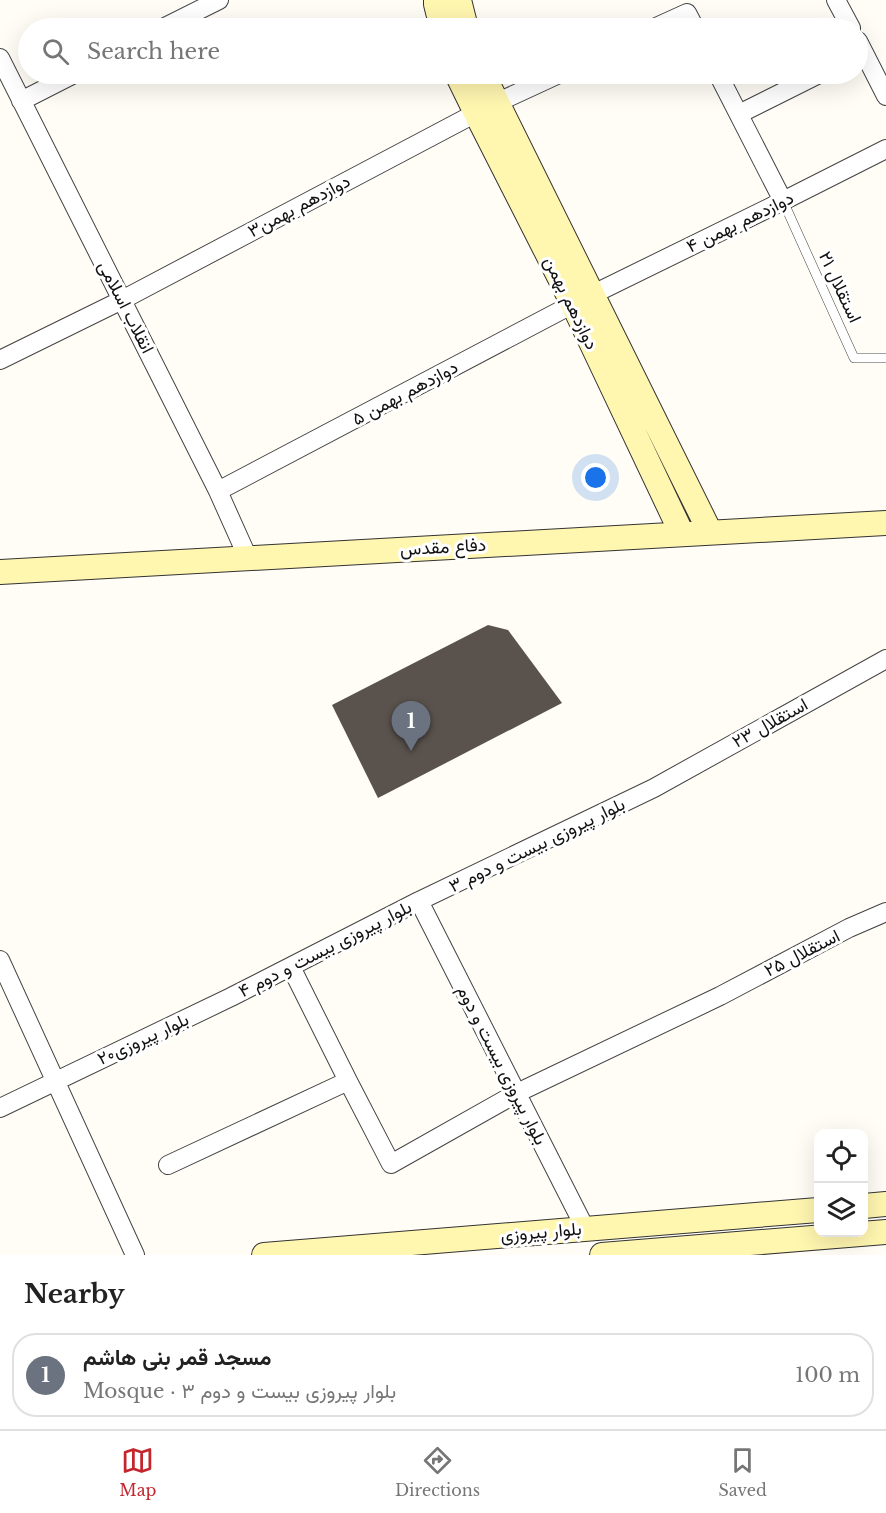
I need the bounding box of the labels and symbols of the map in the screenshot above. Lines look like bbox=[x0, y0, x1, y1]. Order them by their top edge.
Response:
street label: دوازدهم بهمن۳ bbox=[244, 170, 354, 243]
street label: دوازدهم بهمن ۴ bbox=[683, 187, 798, 258]
street label: استقلال ۲۱ bbox=[814, 248, 866, 326]
street label: دوازدهم بهمن bbox=[538, 253, 603, 354]
street label: انقلاب اسلامی bbox=[93, 257, 159, 357]
street label: دوازدهم بهمن ۵ bbox=[348, 356, 462, 431]
your location bbox=[581, 463, 610, 492]
street label: دفاع مقدس bbox=[399, 534, 487, 561]
street label: استقلال ۲۳ bbox=[728, 693, 812, 753]
pin: 1 bbox=[392, 702, 430, 751]
street label: بلوار پیروزی بیست و دوم ۳ bbox=[445, 793, 629, 898]
street label: بلوار پیروزی بیست و دوم ۴ bbox=[235, 896, 416, 1003]
street label: استقلال ۲۵ bbox=[761, 925, 843, 981]
street label: بلوار پیروزی بیست و دوم bbox=[451, 982, 552, 1149]
street label: بلوار پیروزی۲۰ bbox=[94, 1008, 193, 1071]
street label: بلوار پیروزی bbox=[499, 1217, 583, 1248]

